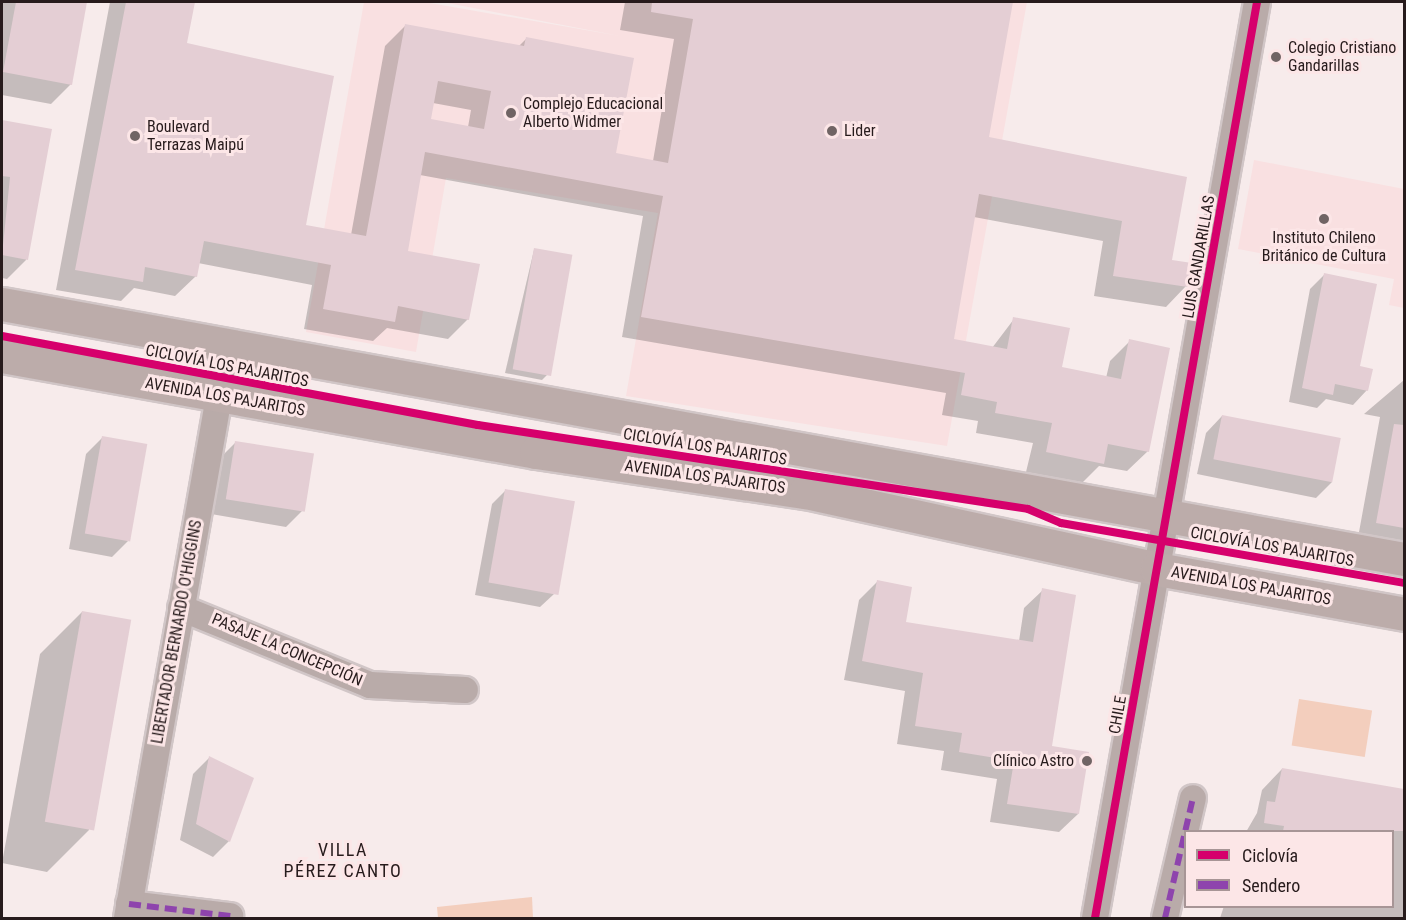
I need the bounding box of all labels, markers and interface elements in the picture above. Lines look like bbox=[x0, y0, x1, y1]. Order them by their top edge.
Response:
place label: Colegio Cristiano Gandarillas bbox=[1288, 38, 1396, 76]
marker: Colegio Cristiano Gandarillas bbox=[1269, 50, 1283, 64]
place label: Complejo Educacional Alberto Widmer bbox=[523, 94, 663, 132]
marker: Complejo Educacional Alberto Widmer bbox=[504, 106, 518, 120]
place label: Boulevard Terrazas Maipú bbox=[147, 117, 244, 155]
place label: Lider bbox=[844, 121, 876, 141]
marker: Lider bbox=[825, 124, 839, 138]
marker: Boulevard Terrazas Maipú bbox=[128, 129, 142, 143]
street label: LUIS GANDARILLAS bbox=[1179, 194, 1219, 320]
marker: Instituto Chileno Británico de Cultura bbox=[1317, 212, 1331, 226]
place label: Instituto Chileno Británico de Cultura bbox=[1262, 228, 1386, 266]
street label: CICLOVÍA LOS PAJARITOS bbox=[144, 341, 310, 391]
street label: AVENIDA LOS PAJARITOS bbox=[144, 373, 306, 421]
street label: CICLOVÍA LOS PAJARITOS bbox=[622, 425, 788, 469]
street label: AVENIDA LOS PAJARITOS bbox=[623, 456, 787, 498]
street label: LIBERTADOR BERNARDO O'HIGGINS bbox=[148, 519, 206, 745]
street label: CICLOVÍA LOS PAJARITOS bbox=[1189, 523, 1355, 571]
street label: AVENIDA LOS PAJARITOS bbox=[1170, 562, 1332, 610]
street label: PASAJE LA CONCEPCIÓN bbox=[209, 610, 365, 690]
street label: CHILE bbox=[1105, 694, 1131, 736]
place label: Clínico Astro bbox=[993, 751, 1074, 771]
marker: Clínico Astro bbox=[1078, 752, 1096, 770]
legend bbox=[1184, 830, 1394, 908]
district label: VILLA PÉREZ CANTO bbox=[284, 840, 402, 882]
text: Ciclovía bbox=[1242, 845, 1298, 866]
text: Sendero bbox=[1242, 875, 1300, 896]

